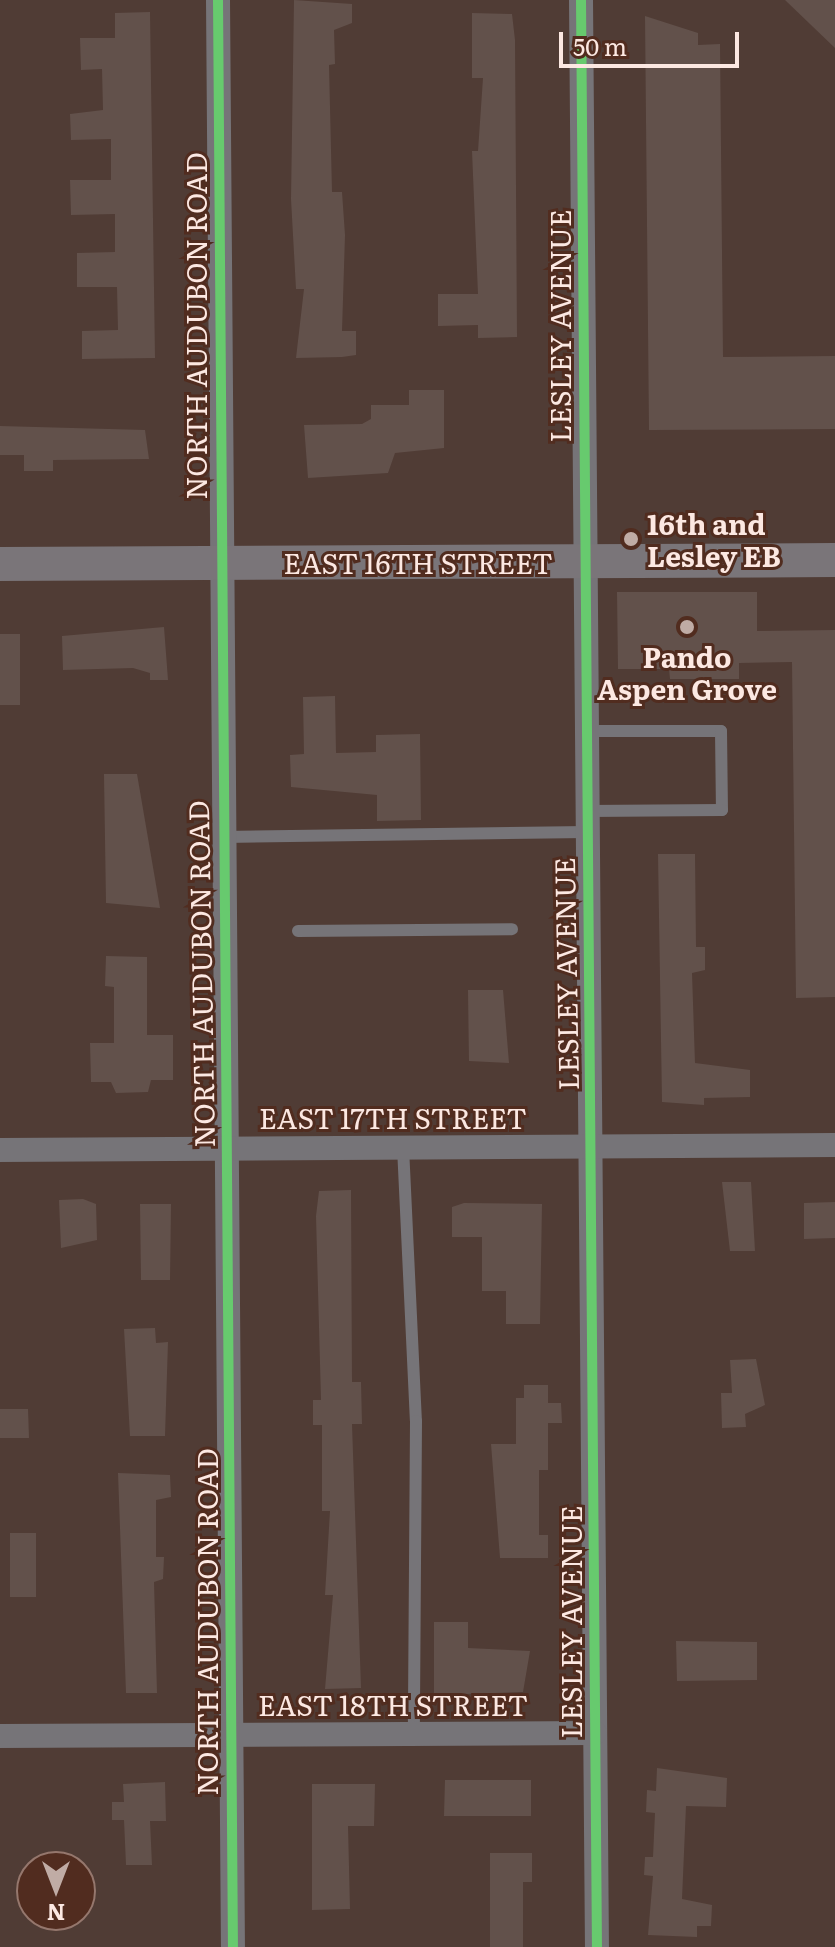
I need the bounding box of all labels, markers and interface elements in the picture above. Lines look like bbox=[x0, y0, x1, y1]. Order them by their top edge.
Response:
scale bar bbox=[563, 16, 743, 66]
text: 50 m bbox=[573, 28, 627, 63]
street label: NORTH AUDUBON ROAD bbox=[178, 152, 212, 500]
street label: LESLEY AVENUE bbox=[542, 209, 576, 443]
place label: 16th and Lesley EB bbox=[647, 506, 781, 572]
marker: 16th and Lesley EB bbox=[622, 530, 640, 548]
street label: EAST 16TH STREET bbox=[283, 545, 553, 579]
marker: Pando Aspen Grove bbox=[678, 618, 696, 636]
place label: Pando Aspen Grove bbox=[597, 639, 777, 705]
street label: NORTH AUDUBON ROAD bbox=[180, 800, 220, 1148]
street label: LESLEY AVENUE bbox=[546, 857, 584, 1091]
street label: EAST 17TH STREET bbox=[259, 1100, 527, 1134]
street label: NORTH AUDUBON ROAD bbox=[189, 1448, 223, 1796]
street label: LESLEY AVENUE bbox=[553, 1505, 587, 1739]
street label: EAST 18TH STREET bbox=[258, 1687, 528, 1721]
north arrow bbox=[16, 1851, 96, 1931]
text: N bbox=[47, 1897, 65, 1930]

